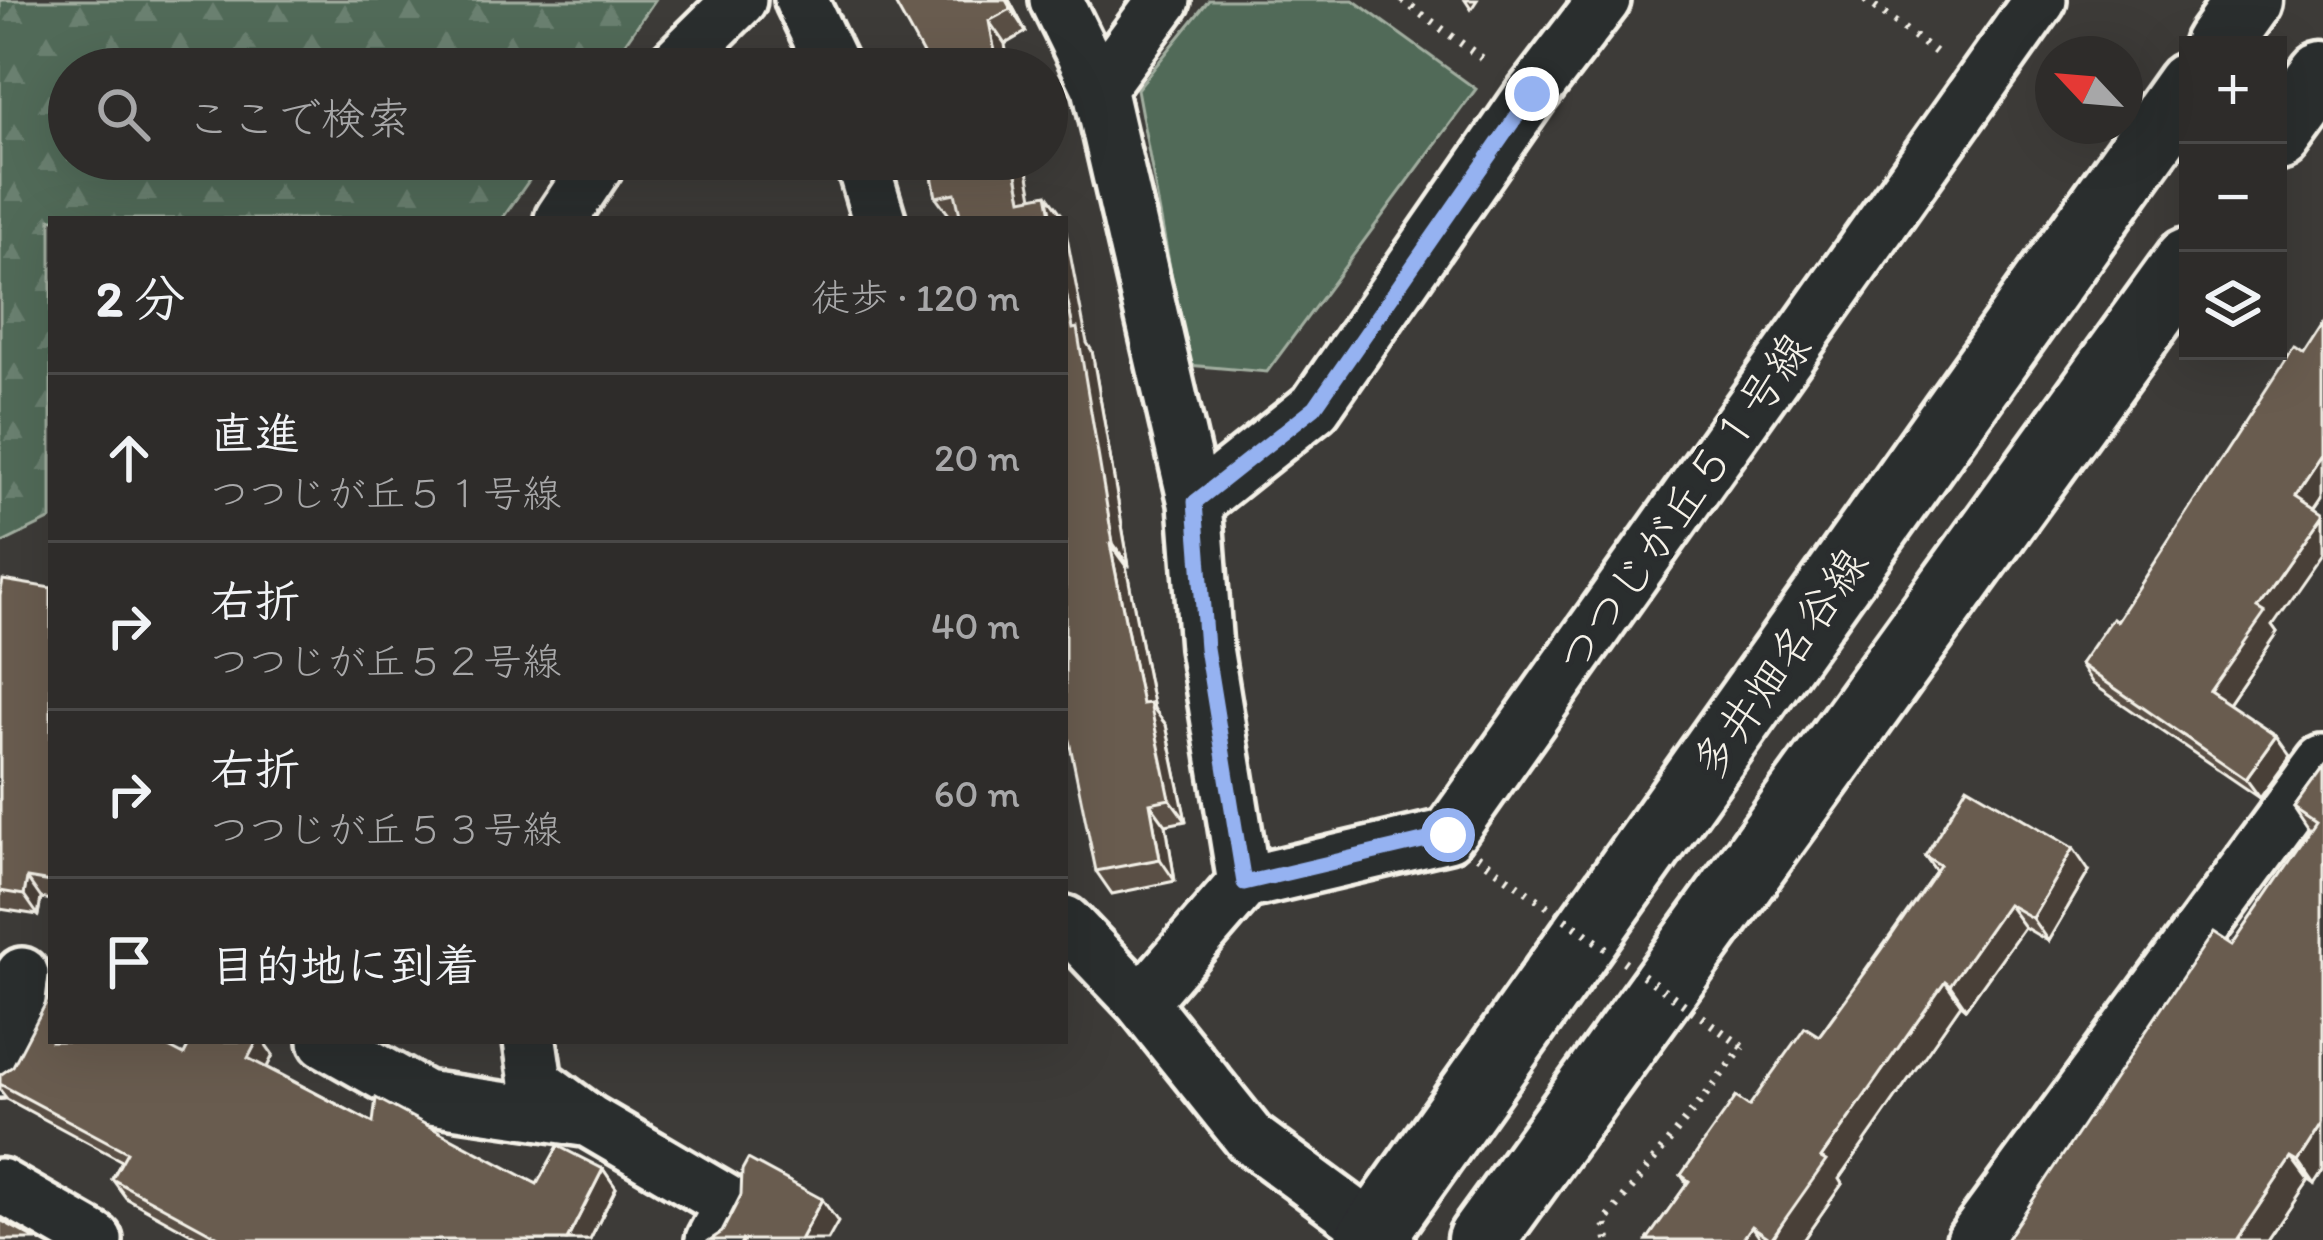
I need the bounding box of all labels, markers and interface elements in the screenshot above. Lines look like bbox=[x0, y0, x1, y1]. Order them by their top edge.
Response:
north arrow bbox=[2035, 36, 2143, 144]
map controls bbox=[2179, 36, 2287, 360]
button: + bbox=[2179, 36, 2287, 144]
search box bbox=[48, 48, 1068, 180]
route end bbox=[1505, 67, 1559, 121]
icon: search bbox=[90, 81, 156, 147]
text: ここで検索 bbox=[186, 91, 411, 145]
button: − bbox=[2179, 144, 2287, 252]
button: layers bbox=[2179, 252, 2287, 360]
text: 2 分 bbox=[96, 268, 185, 329]
text: 徒歩 · 120 m bbox=[811, 274, 1020, 321]
street label: つつじが丘５１号線 bbox=[1545, 322, 1821, 684]
text: 直進 bbox=[210, 406, 300, 460]
icon: ahead bbox=[96, 425, 162, 491]
text: 20 m bbox=[934, 434, 1020, 481]
text: つつじが丘５１号線 bbox=[210, 470, 561, 517]
street label: 多井畑名谷線 bbox=[1679, 537, 1879, 789]
text: 右折 bbox=[210, 574, 300, 628]
icon: right bbox=[96, 593, 162, 659]
text: 40 m bbox=[931, 602, 1020, 649]
text: つつじが丘５２号線 bbox=[210, 638, 561, 685]
text: 右折 bbox=[210, 742, 300, 796]
icon: right bbox=[96, 761, 162, 827]
text: 60 m bbox=[934, 770, 1020, 817]
text: つつじが丘５３号線 bbox=[210, 806, 561, 853]
route start bbox=[1421, 808, 1475, 862]
icon: arrive bbox=[96, 929, 162, 995]
text: 目的地に到着 bbox=[210, 938, 480, 992]

